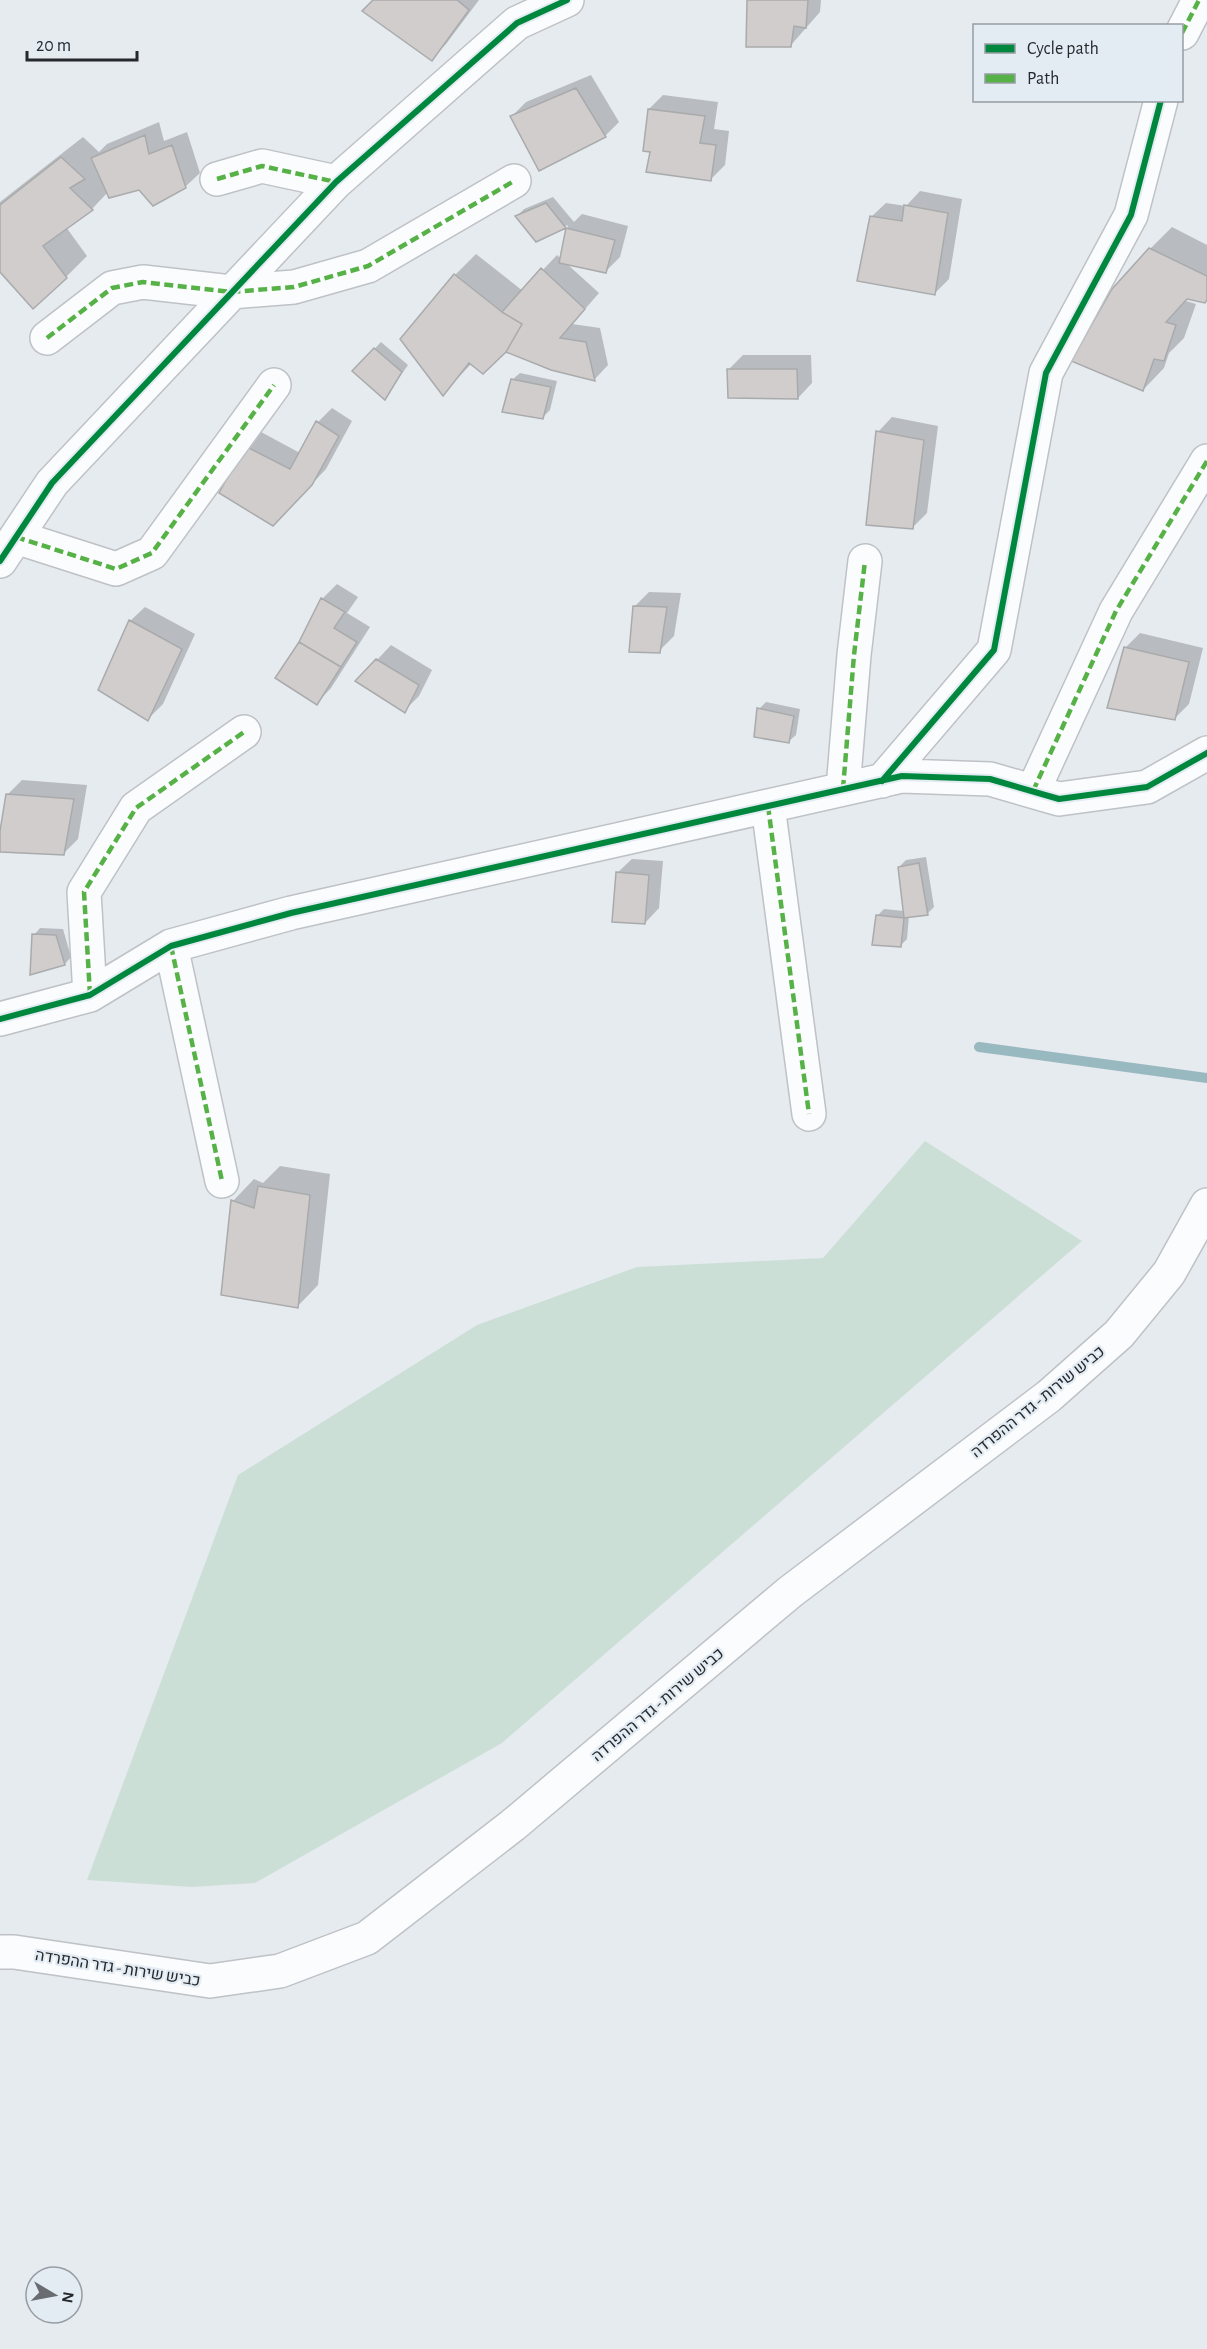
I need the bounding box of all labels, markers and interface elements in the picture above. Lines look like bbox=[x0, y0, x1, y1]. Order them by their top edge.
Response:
scale bar bbox=[27, 24, 136, 62]
legend bbox=[973, 24, 1183, 102]
text: 20 m bbox=[36, 37, 71, 55]
text: Cycle path bbox=[1027, 40, 1099, 58]
text: Path bbox=[1027, 70, 1059, 88]
street label: כביש שירות - גדר ההפרדה bbox=[968, 1343, 1108, 1461]
street label: כביש שירות - גדר ההפרדה bbox=[589, 1645, 727, 1765]
street label: כביש שירות - גדר ההפרדה bbox=[34, 1947, 202, 1989]
north arrow bbox=[24, 2265, 84, 2325]
text: N bbox=[59, 2291, 77, 2304]

